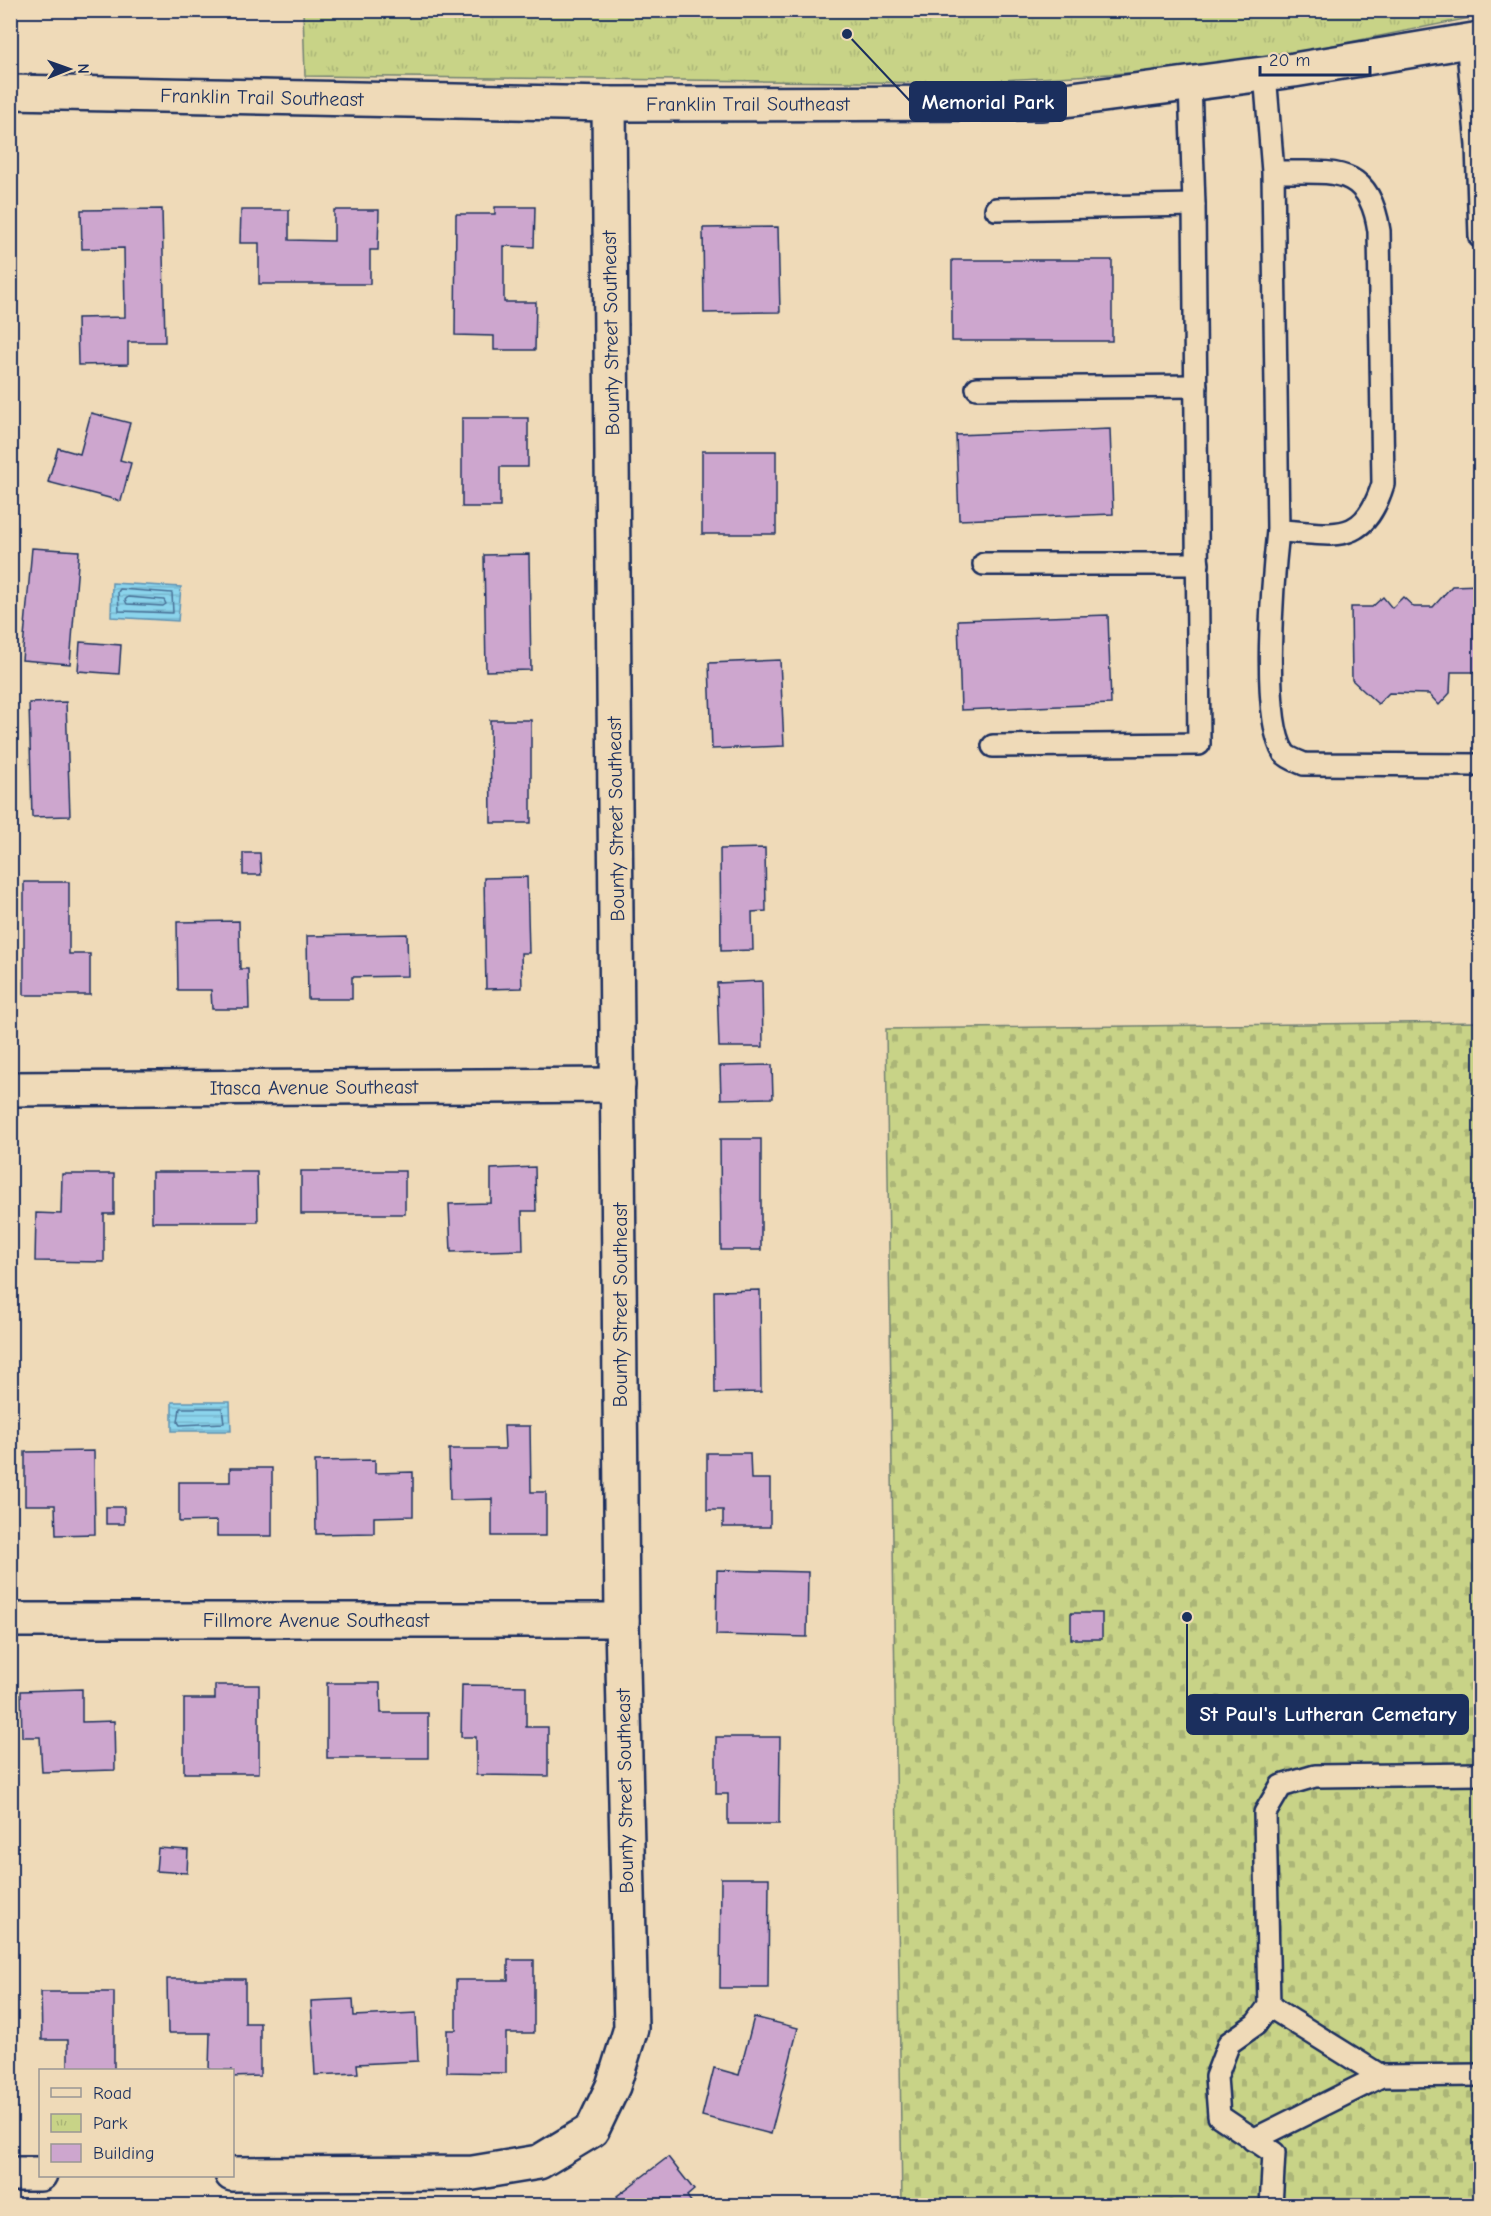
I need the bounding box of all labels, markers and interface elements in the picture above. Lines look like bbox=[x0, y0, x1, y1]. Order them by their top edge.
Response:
north arrow bbox=[39, 39, 99, 99]
scale bar bbox=[1260, 39, 1370, 77]
text: 20 m bbox=[1269, 50, 1310, 71]
text: N bbox=[74, 63, 92, 74]
callout: Memorial Park bbox=[910, 82, 1066, 121]
street label: Franklin Trail Southeast bbox=[160, 84, 365, 111]
text: Memorial Park bbox=[922, 90, 1055, 114]
street label: Franklin Trail Southeast bbox=[646, 92, 851, 115]
street label: Bounty Street Southeast bbox=[598, 229, 624, 436]
street label: Bounty Street Southeast bbox=[603, 715, 629, 922]
street label: Itasca Avenue Southeast bbox=[210, 1075, 420, 1099]
street label: Bounty Street Southeast bbox=[609, 1201, 632, 1408]
street label: Fillmore Avenue Southeast bbox=[203, 1609, 431, 1632]
street label: Bounty Street Southeast bbox=[612, 1687, 638, 1894]
callout: St Paul's Lutheran Cemetary bbox=[1187, 1695, 1468, 1734]
text: St Paul's Lutheran Cemetary bbox=[1199, 1702, 1457, 1726]
legend bbox=[39, 2069, 234, 2177]
text: Road bbox=[93, 2083, 132, 2104]
text: Park bbox=[93, 2113, 128, 2134]
text: Building bbox=[93, 2143, 155, 2164]

